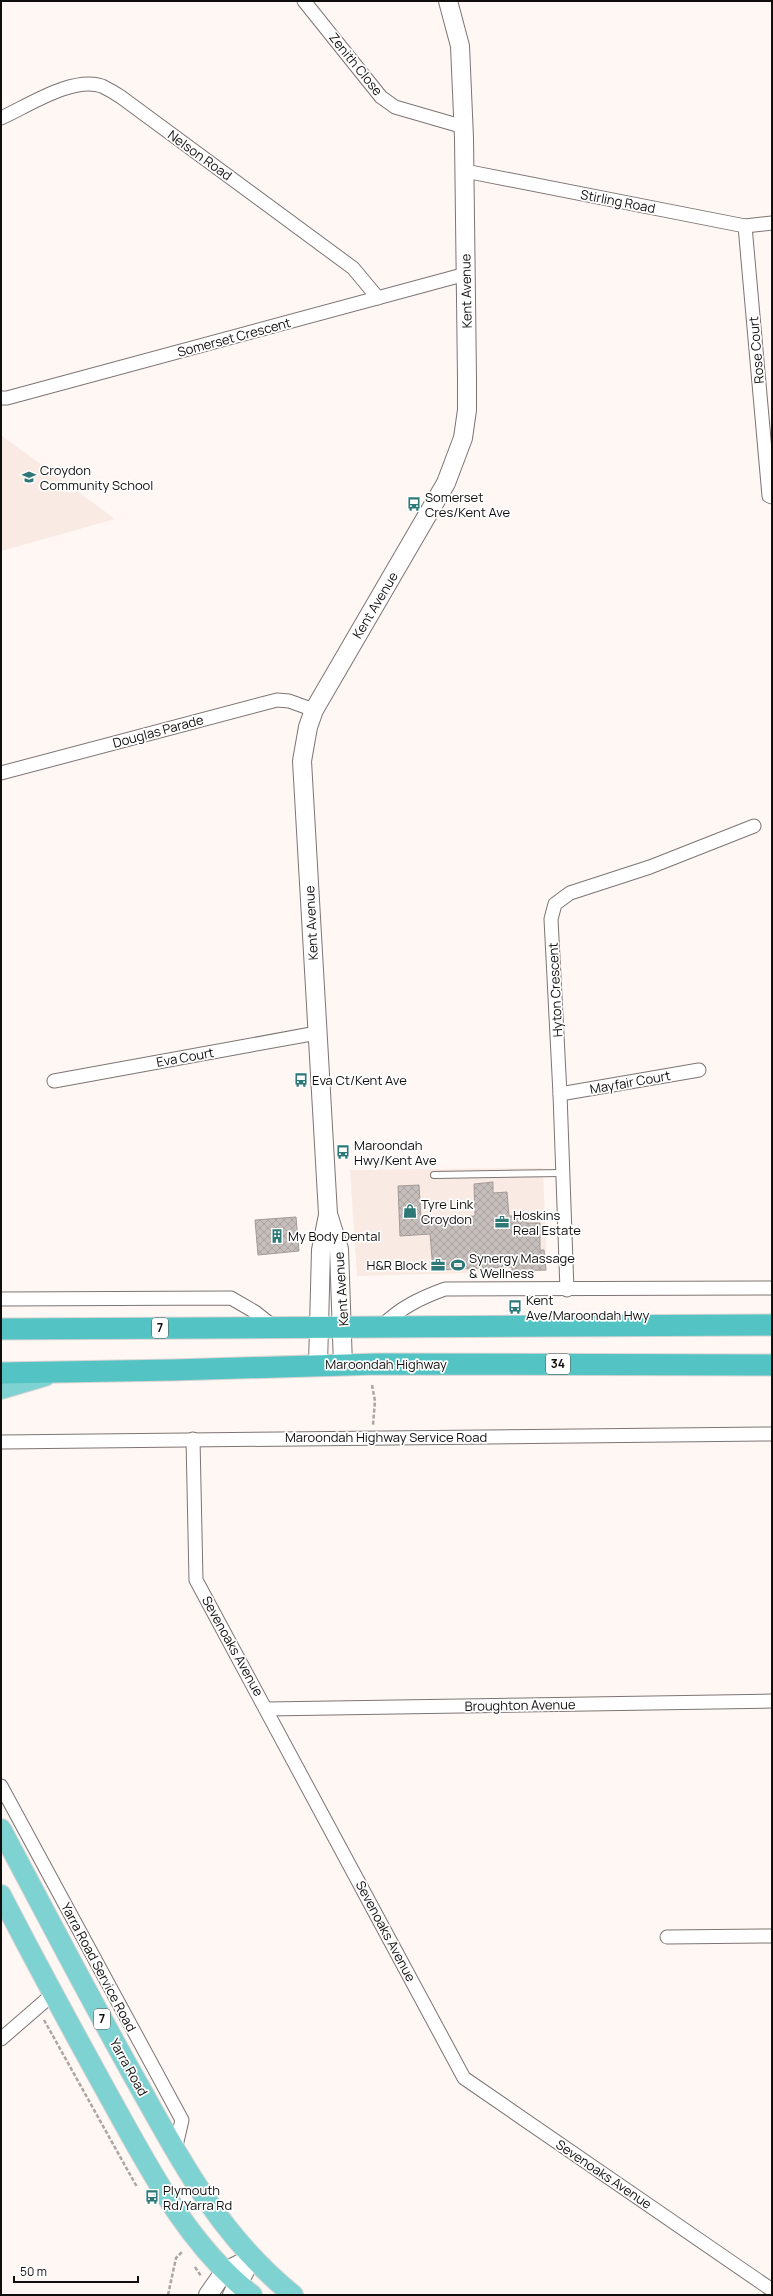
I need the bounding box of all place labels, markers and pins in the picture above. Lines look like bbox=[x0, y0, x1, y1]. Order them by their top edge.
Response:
place label: Croydon Community School bbox=[40, 461, 153, 494]
school or university icon: Croydon Community School bbox=[21, 469, 37, 485]
place label: Somerset Cres/Kent Ave bbox=[425, 488, 511, 521]
bus stop icon: Somerset Cres/Kent Ave bbox=[406, 496, 422, 512]
place label: Eva Ct/Kent Ave bbox=[312, 1071, 407, 1089]
bus stop icon: Eva Ct/Kent Ave bbox=[293, 1072, 309, 1088]
place label: Maroondah Hwy/Kent Ave bbox=[354, 1136, 437, 1169]
bus stop icon: Maroondah Hwy/Kent Ave bbox=[335, 1144, 351, 1160]
place label: Tyre Link Croydon bbox=[421, 1195, 474, 1228]
shop icon: Tyre Link Croydon bbox=[402, 1203, 418, 1219]
place label: Hoskins Real Estate bbox=[513, 1206, 581, 1239]
office icon: Hoskins Real Estate bbox=[494, 1214, 510, 1230]
place label: My Body Dental bbox=[288, 1227, 381, 1245]
building icon: My Body Dental bbox=[269, 1228, 285, 1244]
place label: Synergy Massage & Wellness bbox=[469, 1249, 575, 1282]
place label: H&R Block bbox=[366, 1256, 428, 1274]
office icon: H&R Block bbox=[430, 1257, 446, 1273]
sports icon: Synergy Massage & Wellness bbox=[450, 1257, 466, 1273]
place label: Kent Ave/Maroondah Hwy bbox=[526, 1291, 650, 1324]
bus stop icon: Kent Ave/Maroondah Hwy bbox=[507, 1299, 523, 1315]
place label: Plymouth Rd/Yarra Rd bbox=[163, 2181, 232, 2214]
bus stop icon: Plymouth Rd/Yarra Rd bbox=[144, 2189, 160, 2205]

